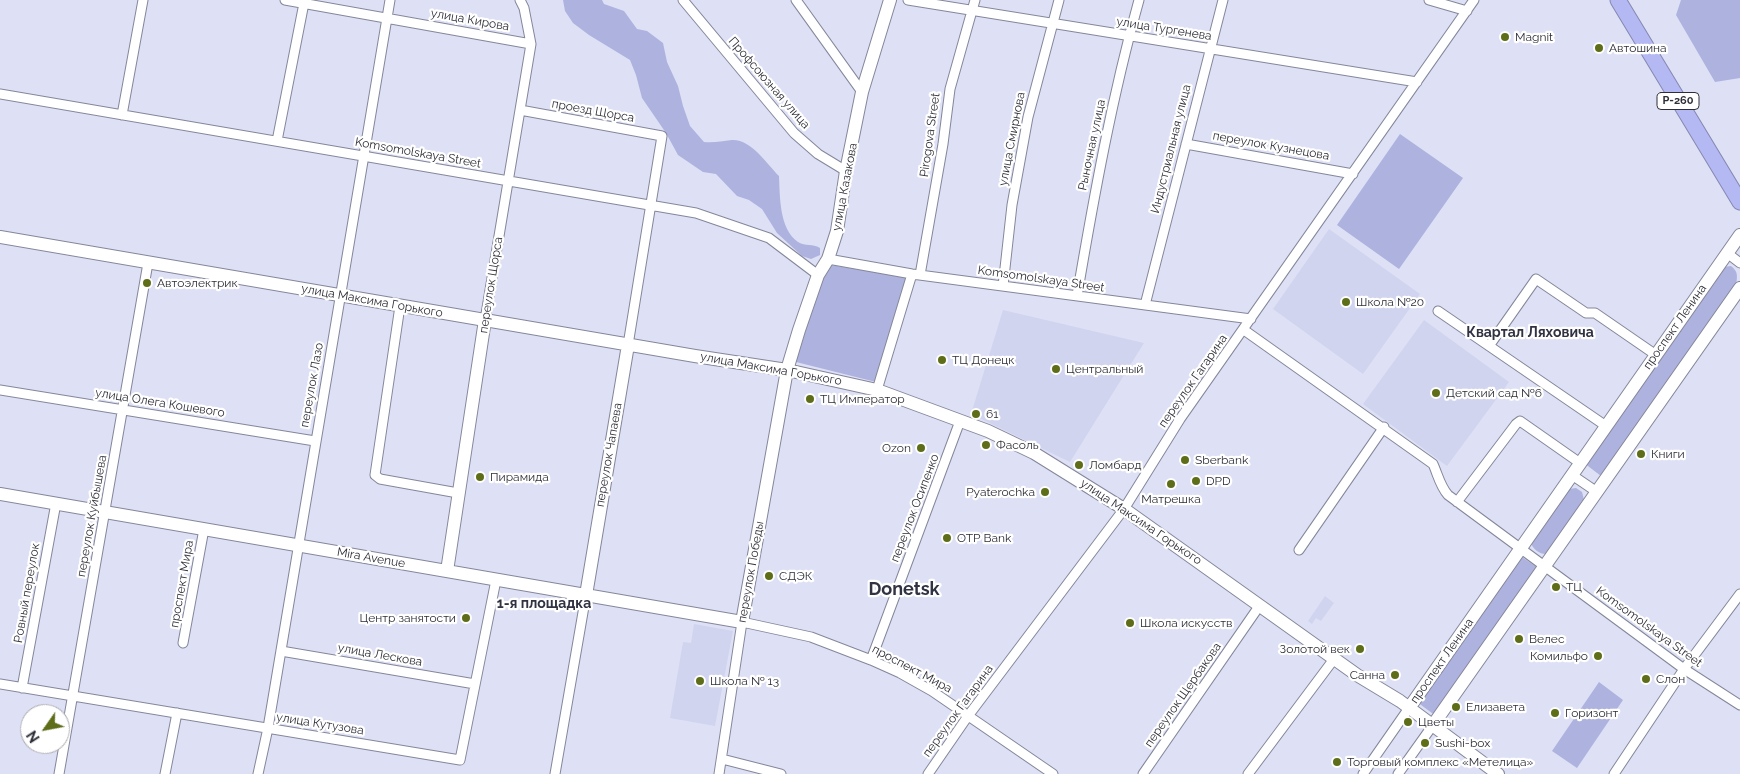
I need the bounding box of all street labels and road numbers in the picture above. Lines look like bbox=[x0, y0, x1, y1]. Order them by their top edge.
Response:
street label: улица Кирова bbox=[430, 6, 510, 34]
street label: улица Тургенева bbox=[1115, 14, 1213, 44]
street label: Профсоюзная улица bbox=[725, 34, 813, 132]
street label: Индустриальная улица bbox=[1148, 83, 1194, 215]
street label: улица Смирнова bbox=[996, 91, 1028, 187]
street label: Pirogova Street bbox=[917, 92, 943, 178]
road number: Р-260 bbox=[1657, 92, 1699, 110]
street label: проезд Щорса bbox=[551, 97, 635, 125]
street label: Рыночная улица bbox=[1075, 98, 1109, 192]
street label: переулок Кузнецова bbox=[1212, 129, 1330, 163]
street label: Komsomolskaya Street bbox=[354, 135, 482, 171]
street label: улица Казакова bbox=[829, 142, 861, 232]
street label: переулок Щорса bbox=[476, 236, 506, 334]
street label: Komsomolskaya Street bbox=[977, 263, 1105, 295]
street label: улица Максима Горького bbox=[300, 281, 444, 321]
street label: проспект Ленина bbox=[1640, 282, 1710, 372]
street label: переулок Гагарина bbox=[1156, 332, 1230, 430]
street label: переулок Лазо bbox=[297, 341, 327, 429]
street label: улица Максима Горького bbox=[699, 349, 843, 389]
street label: улица Олега Кошевого bbox=[94, 386, 226, 420]
street label: переулок Чапаева bbox=[593, 402, 625, 508]
street label: переулок Осипенко bbox=[888, 452, 942, 564]
street label: переулок Куйбышева bbox=[74, 454, 110, 578]
street label: улица Максима Горького bbox=[1078, 476, 1204, 568]
street label: переулок Победы bbox=[735, 520, 767, 624]
street label: проспект Мира bbox=[167, 539, 197, 629]
street label: Ровный переулок bbox=[11, 542, 43, 644]
street label: Mira Avenue bbox=[336, 545, 406, 571]
street label: Komsomolskaya Street bbox=[1593, 584, 1705, 670]
street label: проспект Ленина bbox=[1407, 616, 1477, 706]
street label: улица Лескова bbox=[337, 640, 423, 670]
street label: переулок Щербакова bbox=[1142, 640, 1224, 750]
street label: проспект Мира bbox=[870, 642, 954, 696]
street label: переулок Гагарина bbox=[920, 662, 996, 760]
street label: улица Кутузова bbox=[275, 710, 365, 738]

